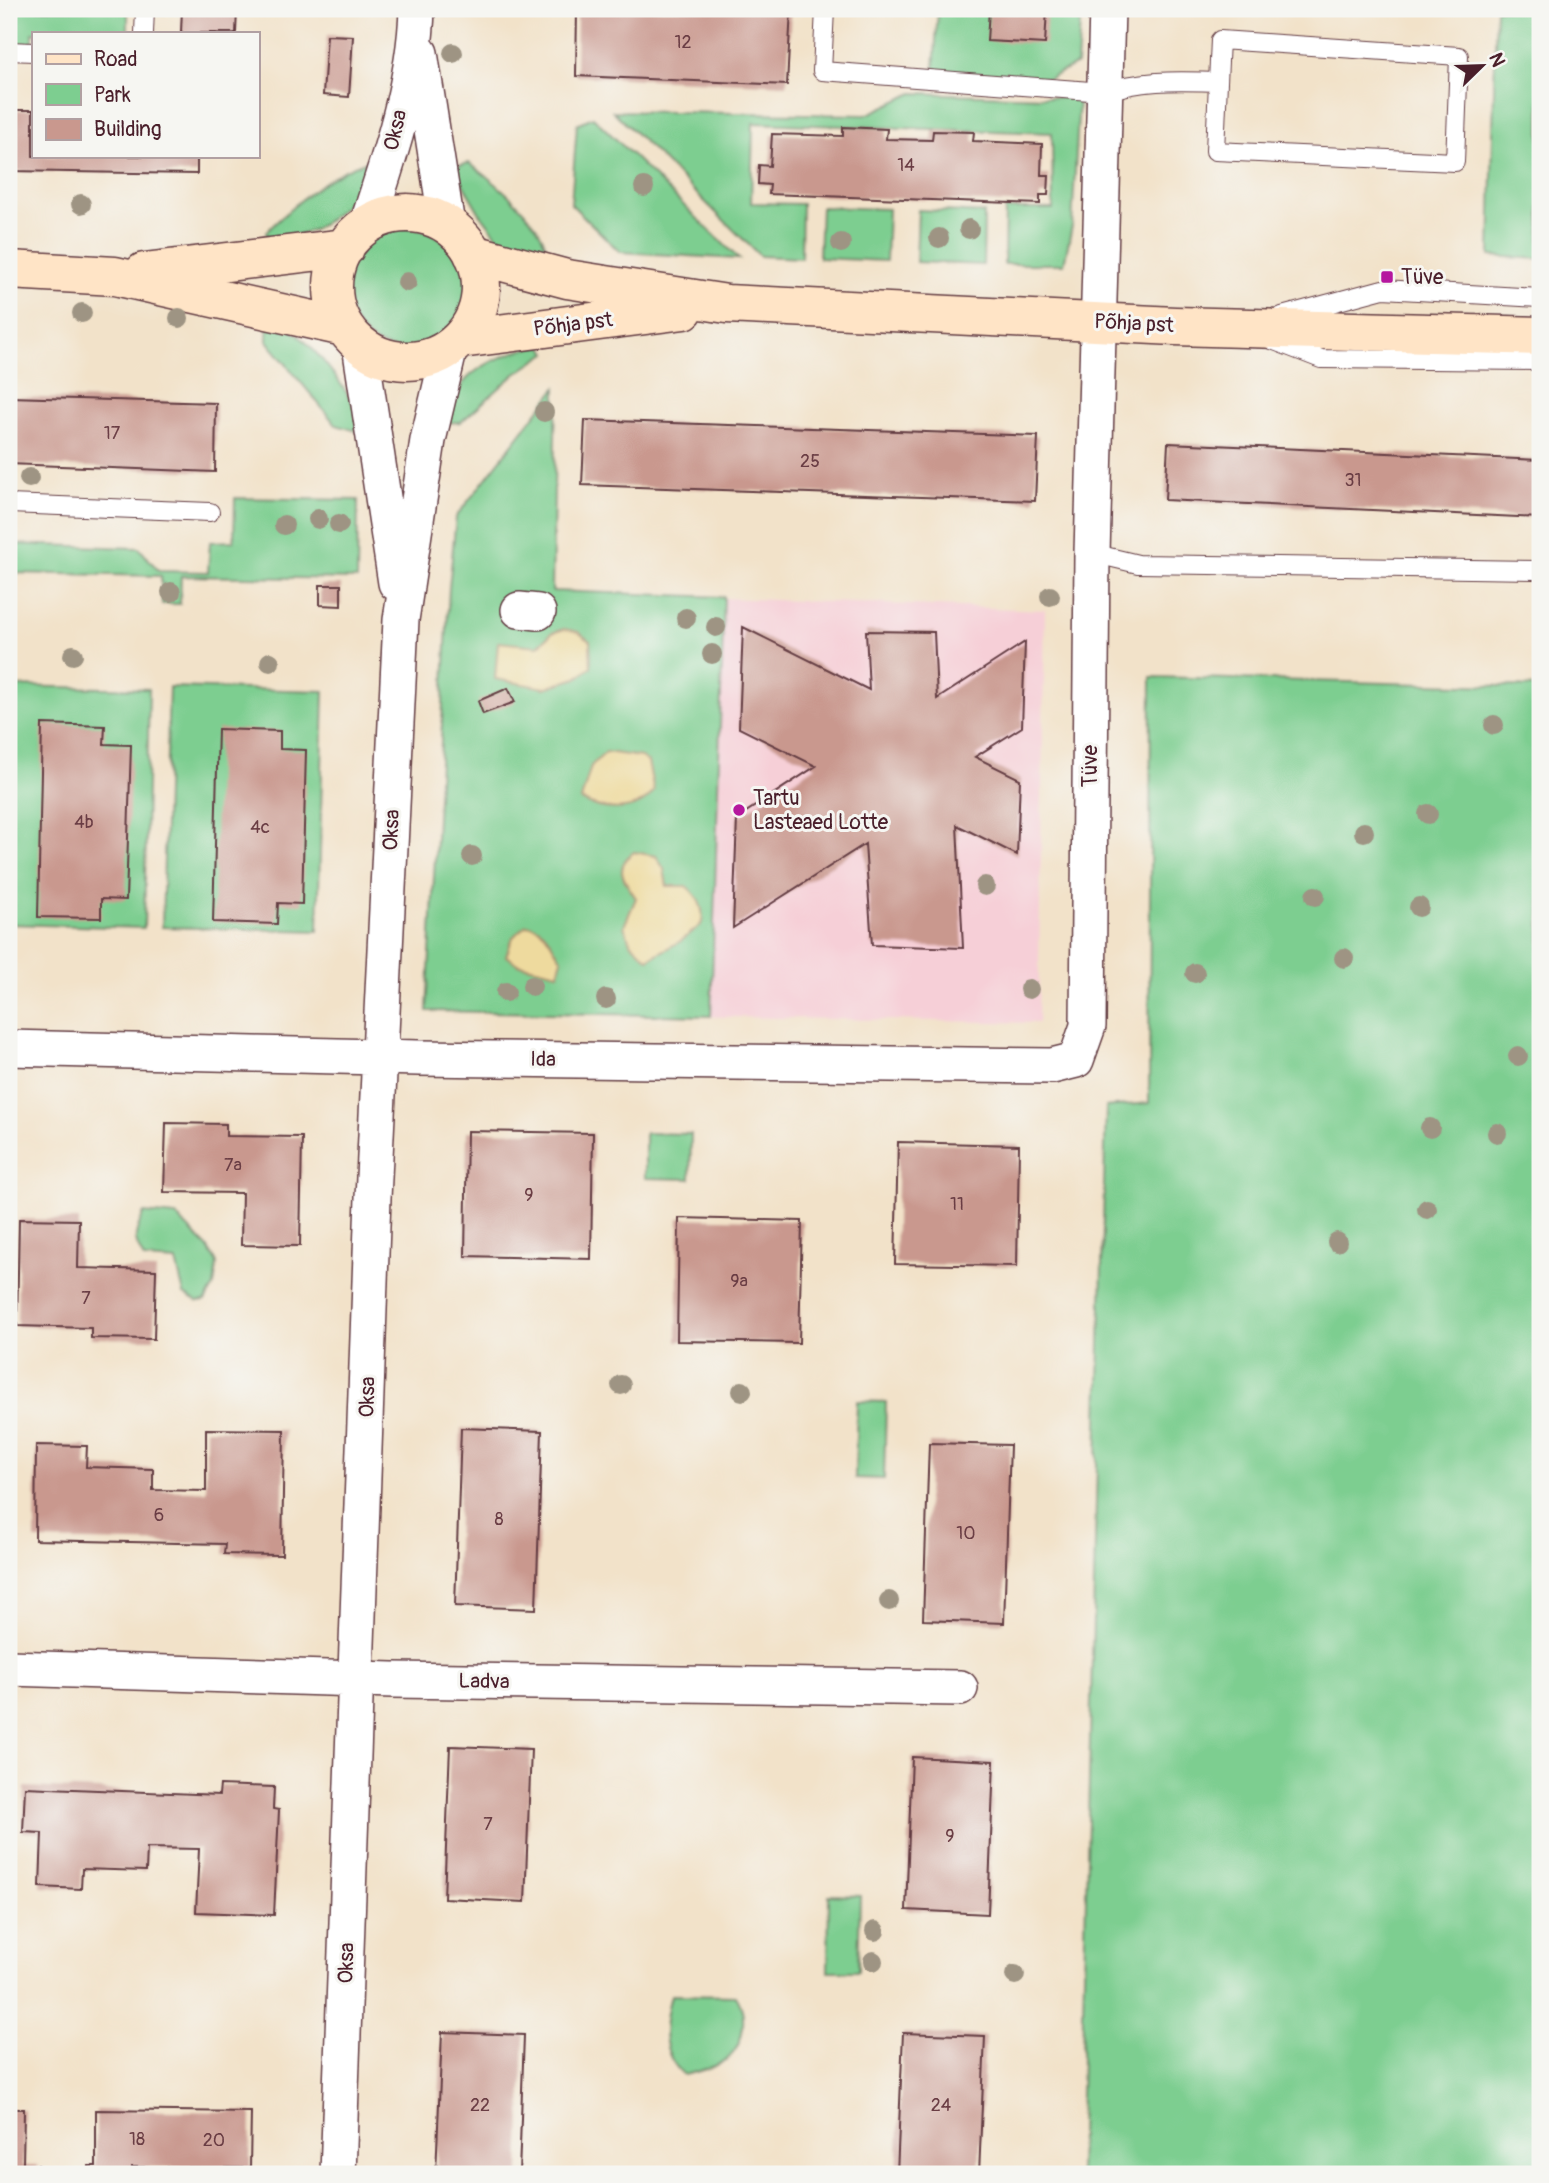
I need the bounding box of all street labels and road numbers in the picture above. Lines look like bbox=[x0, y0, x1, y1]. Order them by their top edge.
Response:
street label: Oksa bbox=[378, 107, 413, 153]
street label: Põhja pst bbox=[532, 306, 615, 343]
street label: Põhja pst bbox=[1093, 308, 1175, 339]
street label: Tüve bbox=[1077, 744, 1104, 787]
street label: Oksa bbox=[377, 809, 406, 851]
street label: Ida bbox=[530, 1046, 556, 1073]
street label: Oksa bbox=[353, 1376, 382, 1418]
street label: Ladva bbox=[458, 1668, 510, 1695]
street label: Oksa bbox=[332, 1942, 361, 1984]

